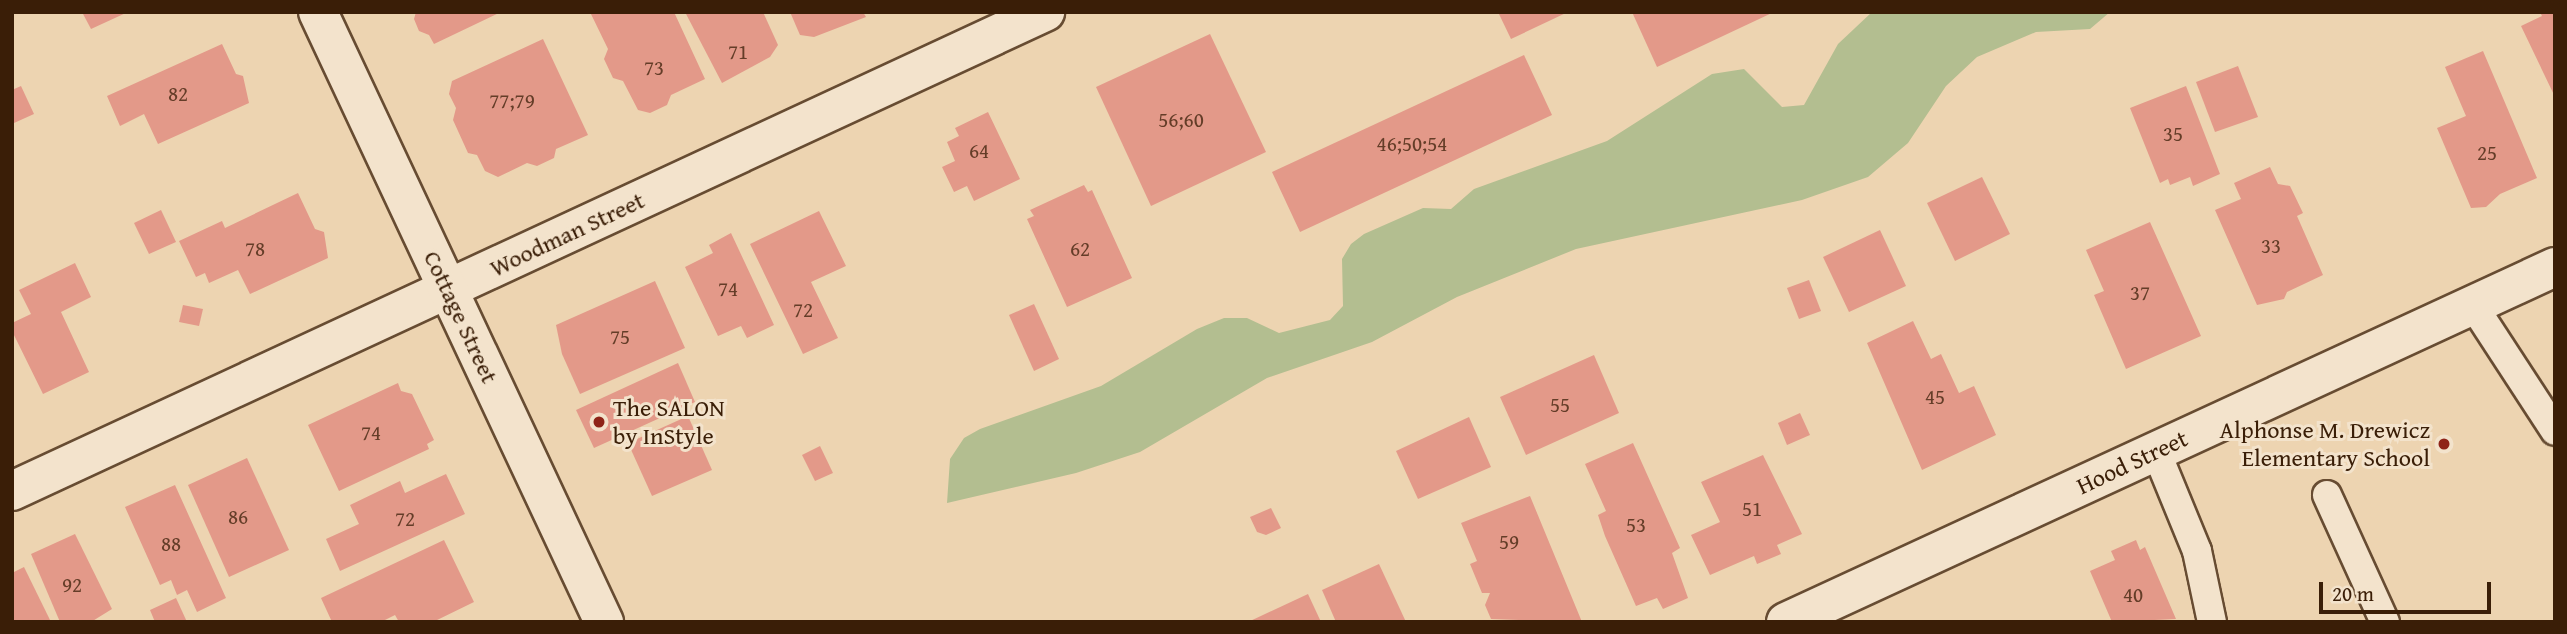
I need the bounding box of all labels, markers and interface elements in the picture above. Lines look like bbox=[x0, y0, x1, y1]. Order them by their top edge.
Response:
house number: 71 bbox=[728, 39, 748, 65]
house number: 73 bbox=[644, 55, 664, 81]
house number: 82 bbox=[168, 81, 188, 107]
house number: 77;79 bbox=[489, 88, 535, 114]
house number: 56;60 bbox=[1158, 107, 1204, 133]
house number: 35 bbox=[2163, 121, 2183, 147]
house number: 46;50;54 bbox=[1377, 131, 1447, 157]
house number: 64 bbox=[969, 138, 989, 164]
house number: 25 bbox=[2477, 140, 2497, 166]
street label: Woodman Street bbox=[485, 186, 649, 282]
house number: 33 bbox=[2261, 233, 2281, 259]
house number: 78 bbox=[245, 236, 265, 262]
house number: 62 bbox=[1070, 236, 1090, 262]
street label: Cottage Street bbox=[418, 246, 504, 388]
house number: 74 bbox=[718, 276, 738, 302]
house number: 37 bbox=[2130, 280, 2150, 306]
house number: 72 bbox=[793, 297, 813, 323]
house number: 75 bbox=[610, 324, 630, 350]
house number: 45 bbox=[1925, 384, 1945, 410]
house number: 55 bbox=[1550, 392, 1570, 418]
place label: The SALON by InStyle bbox=[613, 394, 725, 450]
marker: The SALON by InStyle bbox=[591, 414, 607, 430]
place label: Alphonse M. Drewicz Elementary School bbox=[2219, 416, 2430, 472]
house number: 74 bbox=[361, 420, 381, 446]
street label: Hood Street bbox=[2072, 424, 2192, 500]
marker: Alphonse M. Drewicz Elementary School bbox=[2436, 436, 2452, 452]
house number: 51 bbox=[1742, 496, 1762, 522]
house number: 86 bbox=[228, 504, 248, 530]
house number: 72 bbox=[395, 506, 415, 532]
house number: 53 bbox=[1626, 512, 1646, 538]
house number: 59 bbox=[1499, 529, 1519, 555]
house number: 88 bbox=[161, 531, 181, 557]
scale bar bbox=[2322, 568, 2494, 612]
house number: 92 bbox=[62, 572, 82, 598]
text: 20 m bbox=[2332, 578, 2374, 609]
house number: 40 bbox=[2123, 582, 2143, 608]

